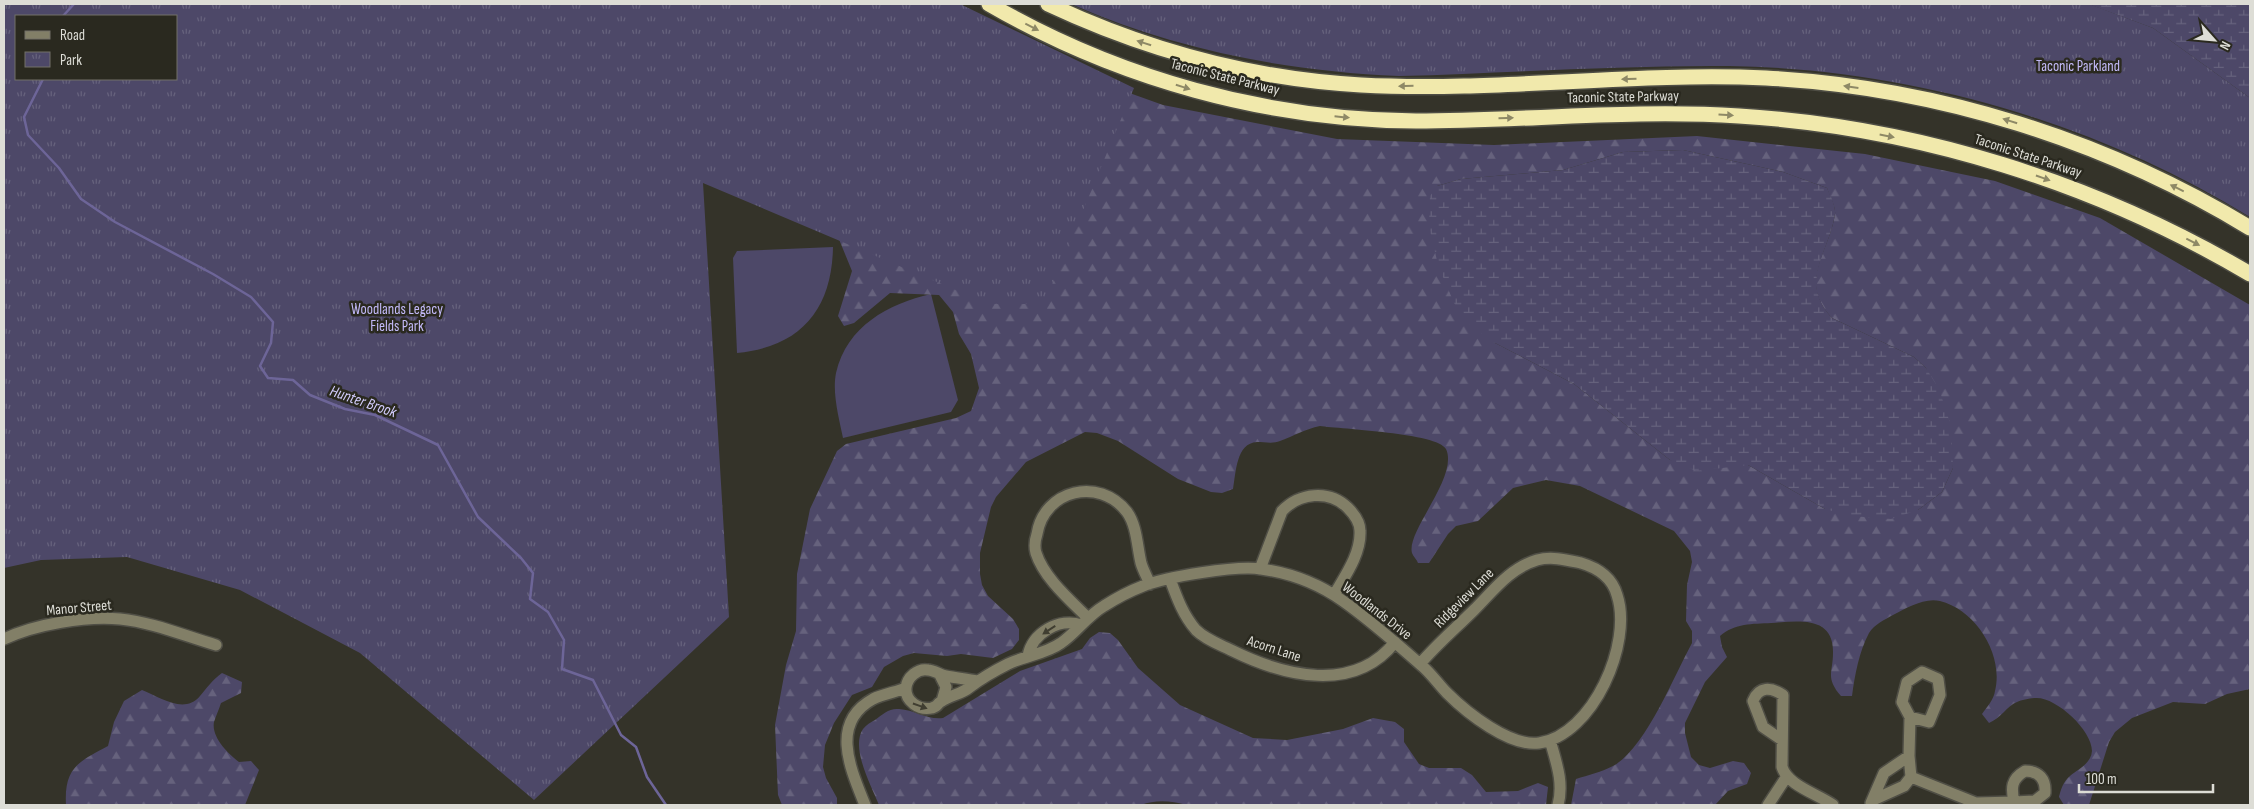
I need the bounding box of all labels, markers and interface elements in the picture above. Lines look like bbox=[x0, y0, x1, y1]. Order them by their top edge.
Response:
legend bbox=[15, 15, 178, 80]
north arrow bbox=[2189, 15, 2239, 65]
one-way arrow bbox=[1025, 23, 1039, 31]
text: Road bbox=[60, 26, 85, 45]
one-way arrow bbox=[1136, 38, 1151, 46]
text: N bbox=[2216, 38, 2234, 53]
text: Park bbox=[60, 51, 82, 70]
street label: Taconic State Parkway bbox=[1168, 54, 1282, 100]
park label: Taconic Parkland bbox=[2036, 57, 2120, 76]
one-way arrow bbox=[1620, 75, 1636, 83]
one-way arrow bbox=[1398, 82, 1414, 90]
one-way arrow bbox=[1176, 83, 1191, 91]
one-way arrow bbox=[1843, 83, 1859, 91]
street label: Taconic State Parkway bbox=[1567, 87, 1679, 107]
one-way arrow bbox=[1718, 112, 1734, 120]
one-way arrow bbox=[1335, 113, 1351, 121]
one-way arrow bbox=[1498, 114, 1514, 122]
one-way arrow bbox=[2002, 117, 2017, 125]
street label: Taconic State Parkway bbox=[1972, 130, 2084, 182]
one-way arrow bbox=[1879, 132, 1895, 140]
one-way arrow bbox=[2036, 175, 2051, 182]
one-way arrow bbox=[2170, 184, 2184, 192]
one-way arrow bbox=[2185, 238, 2200, 246]
park label: Woodlands Legacy Fields Park bbox=[351, 300, 443, 336]
water label: Hunter Brook bbox=[327, 382, 400, 423]
street label: Ridgeview Lane bbox=[1430, 564, 1498, 632]
street label: Woodlands Drive bbox=[1338, 578, 1416, 644]
street label: Manor Street bbox=[45, 596, 113, 620]
one-way arrow bbox=[1042, 625, 1055, 635]
street label: Acorn Lane bbox=[1244, 631, 1303, 667]
one-way arrow bbox=[913, 702, 928, 710]
scale bar bbox=[2079, 762, 2213, 794]
text: 100 m bbox=[2086, 770, 2117, 789]

